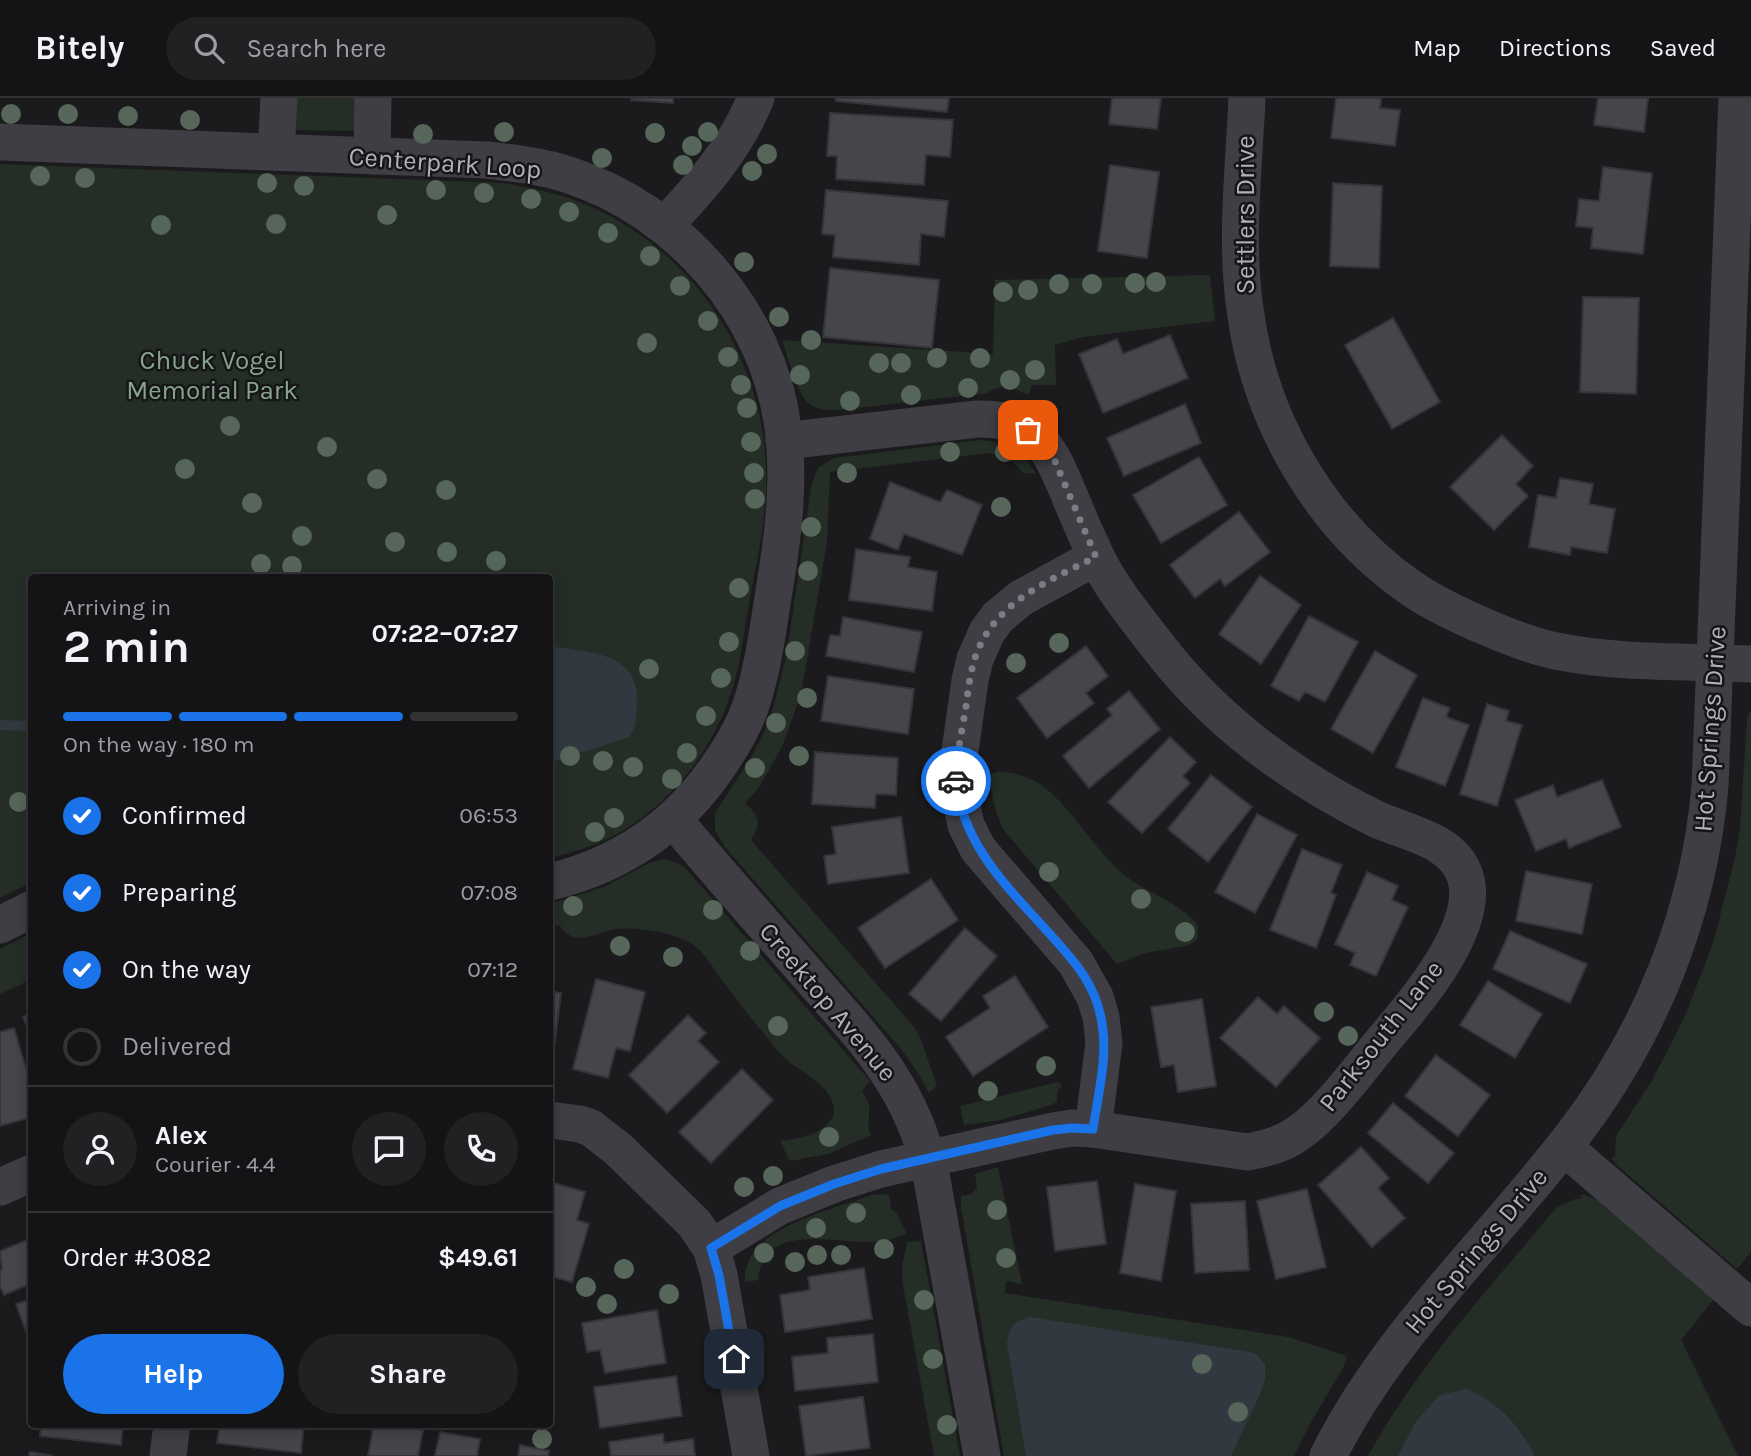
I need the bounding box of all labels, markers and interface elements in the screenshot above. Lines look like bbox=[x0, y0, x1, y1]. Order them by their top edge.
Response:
search box bbox=[166, 17, 656, 80]
text: Bitely bbox=[35, 29, 124, 67]
icon: search bbox=[190, 29, 228, 67]
text: Search here bbox=[246, 33, 386, 64]
text: Map bbox=[1413, 34, 1461, 62]
text: Directions bbox=[1499, 34, 1612, 62]
text: Saved bbox=[1650, 34, 1716, 62]
street label: Settlers Drive bbox=[1230, 135, 1261, 295]
street label: Centerpark Loop bbox=[348, 141, 542, 185]
park label: Chuck Vogel Memorial Park bbox=[126, 345, 298, 406]
pin bbox=[998, 400, 1058, 460]
icon: bag bbox=[1009, 411, 1047, 449]
text: Arriving in bbox=[63, 594, 171, 621]
text: 07:22–07:27 bbox=[371, 618, 518, 649]
text: 2 min bbox=[63, 620, 190, 674]
street label: Hot Springs Drive bbox=[1687, 625, 1733, 833]
text: On the way · 180 m bbox=[63, 731, 254, 758]
courier bbox=[921, 746, 991, 816]
icon: car bbox=[937, 762, 975, 800]
icon: check bbox=[63, 797, 101, 835]
text: Confirmed bbox=[122, 800, 247, 831]
text: 06:53 bbox=[459, 802, 518, 829]
icon: check bbox=[63, 874, 101, 912]
text: Preparing bbox=[122, 877, 236, 908]
text: 07:08 bbox=[460, 879, 518, 906]
street label: Creektop Avenue bbox=[753, 916, 903, 1088]
icon: check bbox=[63, 951, 101, 989]
text: On the way bbox=[122, 954, 251, 985]
street label: Parksouth Lane bbox=[1312, 954, 1450, 1118]
text: 07:12 bbox=[467, 956, 518, 983]
text: Delivered bbox=[122, 1031, 232, 1062]
button: person bbox=[63, 1112, 137, 1186]
button: chat bbox=[352, 1112, 426, 1186]
button: phone bbox=[444, 1112, 518, 1186]
text: Alex bbox=[155, 1120, 207, 1151]
text: Courier · 4.4 bbox=[155, 1151, 276, 1178]
street label: Hot Springs Drive bbox=[1398, 1162, 1554, 1340]
text: Order #3082 bbox=[63, 1242, 212, 1273]
text: $49.61 bbox=[438, 1242, 518, 1273]
pin bbox=[704, 1329, 764, 1389]
button: Help bbox=[63, 1334, 284, 1414]
button: Share bbox=[298, 1334, 518, 1414]
icon: home bbox=[715, 1340, 753, 1378]

